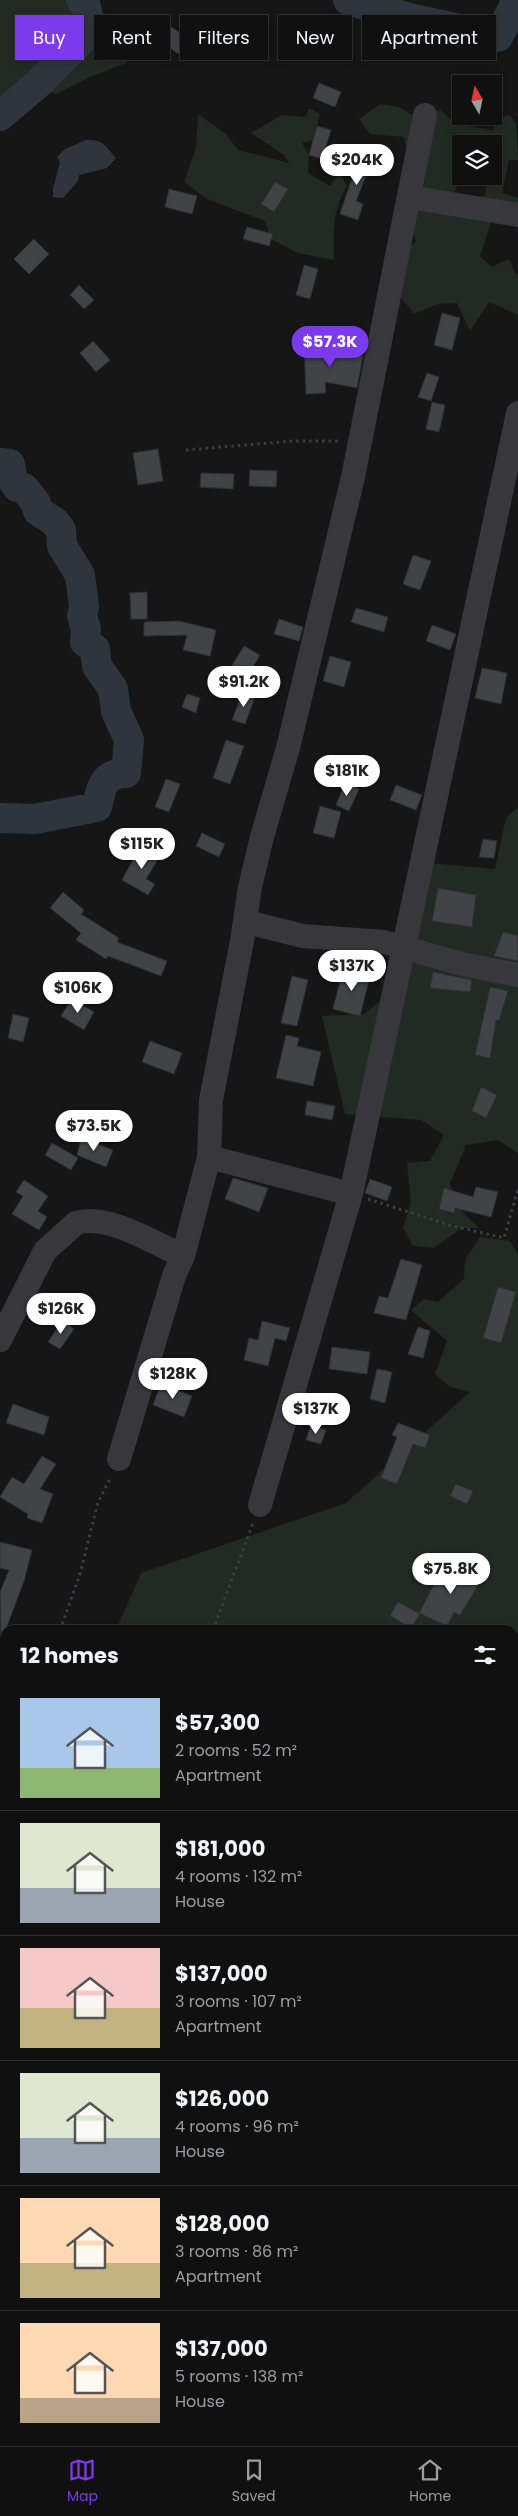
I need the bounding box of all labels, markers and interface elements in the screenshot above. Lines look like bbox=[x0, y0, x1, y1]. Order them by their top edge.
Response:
chip: Buy bbox=[15, 15, 84, 60]
chip: Rent bbox=[94, 15, 170, 60]
chip: Filters bbox=[180, 15, 268, 60]
chip: New bbox=[278, 15, 352, 60]
chip: Apartment bbox=[362, 15, 496, 60]
north arrow bbox=[452, 75, 502, 125]
map controls bbox=[452, 75, 502, 185]
button: layers bbox=[452, 135, 502, 185]
pin: $204K bbox=[322, 144, 392, 186]
text: $204K bbox=[331, 148, 383, 171]
pin: $57.3K bbox=[289, 326, 371, 368]
text: $57.3K bbox=[303, 330, 357, 353]
pin: $91.2K bbox=[203, 666, 285, 708]
text: $91.2K bbox=[218, 670, 270, 693]
pin: $181K bbox=[312, 754, 382, 797]
text: $181K bbox=[325, 759, 369, 782]
pin: $115K bbox=[107, 828, 177, 870]
text: $115K bbox=[120, 832, 164, 855]
pin: $137K bbox=[317, 950, 387, 992]
text: $137K bbox=[329, 954, 375, 977]
pin: $106K bbox=[43, 972, 113, 1014]
text: $106K bbox=[54, 976, 102, 999]
pin: $73.5K bbox=[53, 1110, 135, 1152]
text: $73.5K bbox=[67, 1114, 121, 1137]
pin: $126K bbox=[26, 1292, 96, 1335]
text: $126K bbox=[37, 1297, 85, 1320]
pin: $128K bbox=[138, 1358, 208, 1400]
text: $128K bbox=[149, 1362, 197, 1385]
pin: $137K bbox=[281, 1392, 351, 1435]
text: $137K bbox=[293, 1397, 339, 1420]
pin: $75.8K bbox=[410, 1552, 492, 1595]
text: $75.8K bbox=[423, 1557, 479, 1580]
text: 12 homes bbox=[20, 1641, 119, 1670]
icon: filters bbox=[471, 1641, 499, 1669]
text: $57,300 bbox=[175, 1708, 260, 1737]
icon: home bbox=[60, 1718, 120, 1778]
text: 2 rooms · 52 m² bbox=[175, 1739, 297, 1762]
text: Apartment bbox=[175, 1764, 262, 1787]
text: $181,000 bbox=[175, 1834, 265, 1863]
icon: home bbox=[60, 1843, 120, 1903]
text: 4 rooms · 132 m² bbox=[175, 1865, 302, 1888]
text: House bbox=[175, 1890, 225, 1913]
text: $137,000 bbox=[175, 1959, 268, 1988]
icon: home bbox=[60, 1968, 120, 2028]
text: 3 rooms · 107 m² bbox=[175, 1990, 302, 2013]
text: Apartment bbox=[175, 2015, 262, 2038]
text: $126,000 bbox=[175, 2084, 269, 2113]
icon: home bbox=[60, 2093, 120, 2153]
text: 4 rooms · 96 m² bbox=[175, 2115, 299, 2138]
text: House bbox=[175, 2140, 225, 2163]
text: $128,000 bbox=[175, 2209, 269, 2238]
icon: home bbox=[60, 2218, 120, 2278]
text: 3 rooms · 86 m² bbox=[175, 2240, 298, 2263]
text: Apartment bbox=[175, 2265, 262, 2288]
text: $137,000 bbox=[175, 2334, 268, 2363]
icon: home bbox=[60, 2343, 120, 2403]
text: 5 rooms · 138 m² bbox=[175, 2365, 303, 2388]
text: House bbox=[175, 2390, 225, 2413]
tab: Map bbox=[67, 2456, 98, 2507]
tab: Saved bbox=[232, 2456, 275, 2507]
tab: Home bbox=[409, 2456, 451, 2507]

